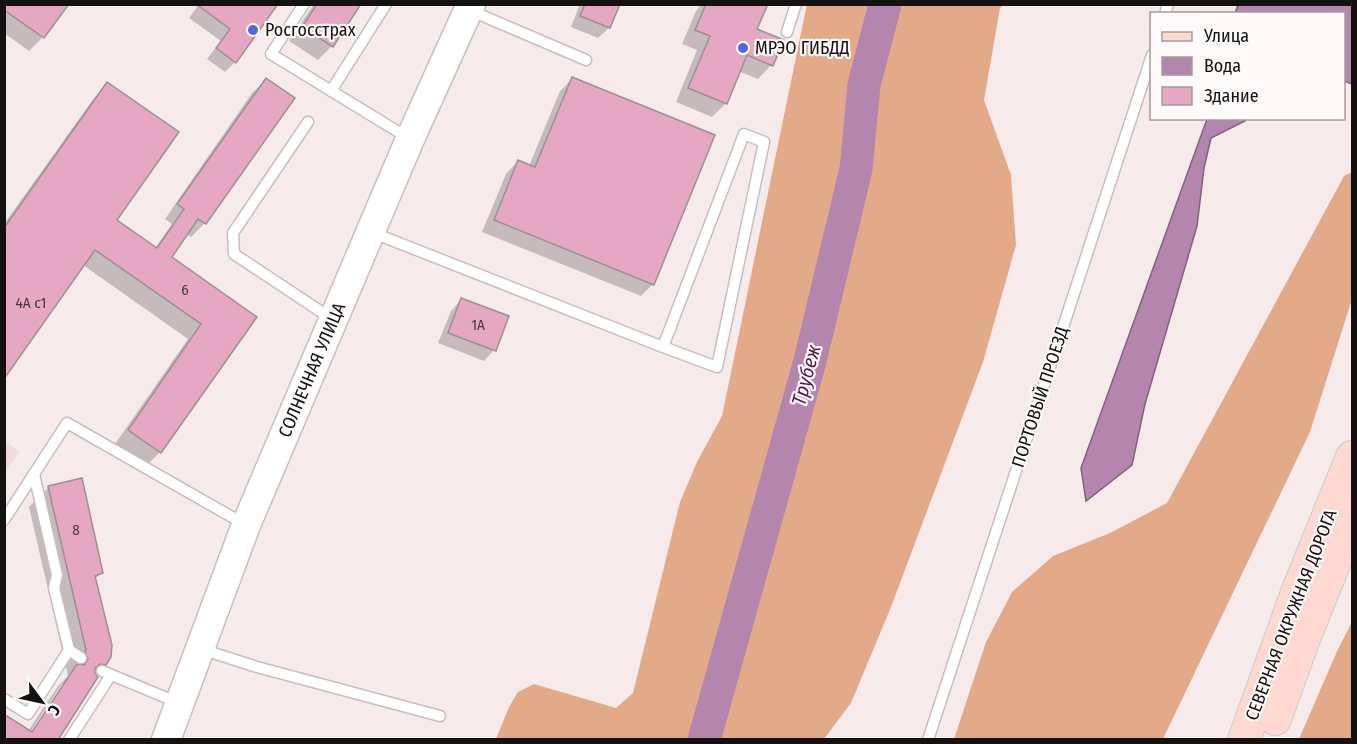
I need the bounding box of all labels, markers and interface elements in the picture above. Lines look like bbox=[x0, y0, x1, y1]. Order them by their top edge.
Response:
legend bbox=[1150, 12, 1345, 120]
place label: Росгосстрах bbox=[265, 19, 356, 41]
marker: Росгосстрах bbox=[246, 23, 260, 37]
text: Улица bbox=[1203, 25, 1249, 47]
place label: МРЭО ГИБДД bbox=[755, 37, 849, 59]
marker: МРЭО ГИБДД bbox=[736, 41, 750, 55]
text: Вода bbox=[1204, 55, 1241, 77]
text: Здание bbox=[1204, 85, 1259, 107]
house number: 6 bbox=[181, 281, 189, 299]
house number: 4А с1 bbox=[16, 294, 46, 312]
street label: СОЛНЕЧНАЯ УЛИЦА bbox=[274, 299, 351, 441]
house number: 1А bbox=[471, 316, 485, 334]
street label: ПОРТОВЫЙ ПРОЕЗД bbox=[1007, 324, 1073, 470]
water label: Трубеж bbox=[786, 342, 826, 408]
street label: СЕВЕРНАЯ ОКРУЖНАЯ ДОРОГА bbox=[1241, 506, 1342, 724]
house number: 8 bbox=[72, 521, 80, 539]
north arrow bbox=[12, 672, 72, 732]
text: С bbox=[44, 701, 64, 719]

